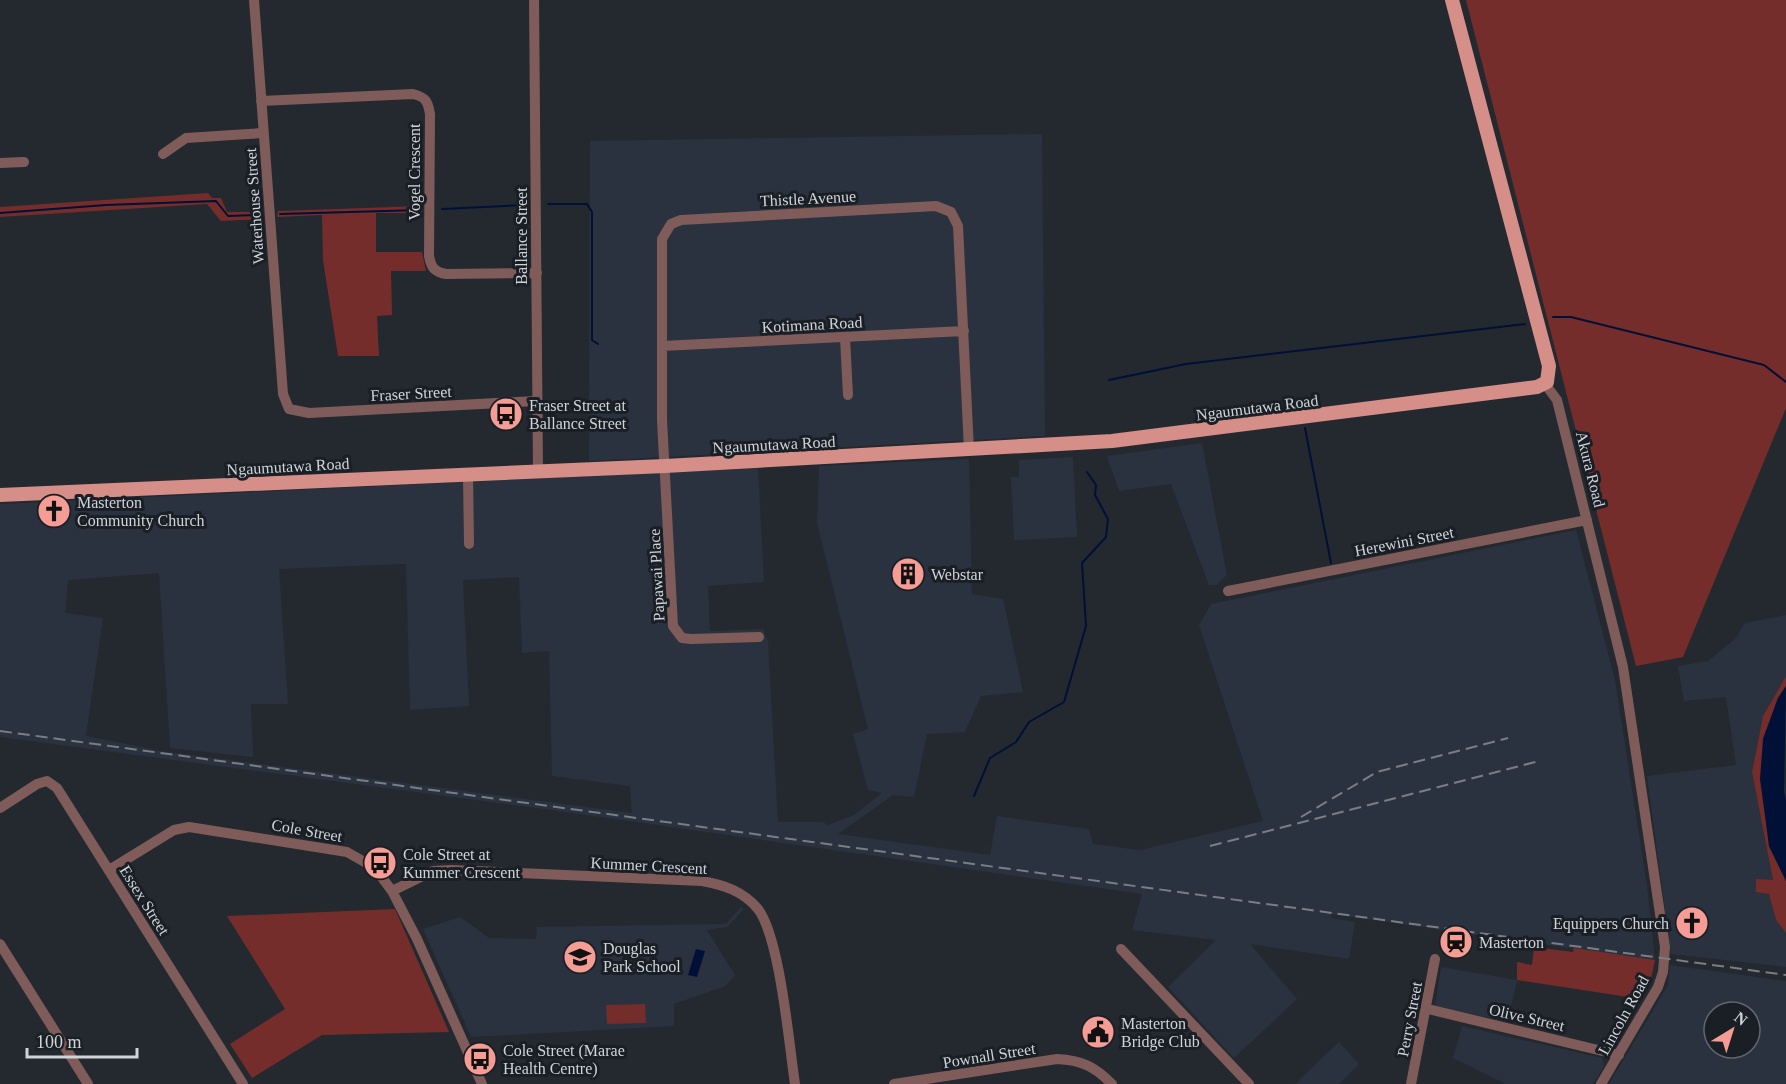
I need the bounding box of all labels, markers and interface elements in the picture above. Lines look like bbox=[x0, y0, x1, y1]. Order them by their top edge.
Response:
street label: Vogel Crescent bbox=[406, 123, 424, 221]
street label: Waterhouse Street bbox=[242, 147, 267, 265]
street label: Ballance Street bbox=[513, 187, 530, 285]
street label: Thistle Avenue bbox=[760, 187, 856, 210]
street label: Kotimana Road bbox=[761, 313, 863, 336]
street label: Fraser Street bbox=[370, 383, 453, 404]
street label: Ngaumutawa Road bbox=[1195, 392, 1319, 424]
bus stop icon: Fraser Street at Ballance Street bbox=[488, 396, 524, 432]
place label: Fraser Street at Ballance Street bbox=[529, 397, 627, 432]
street label: Akura Road bbox=[1573, 429, 1608, 509]
street label: Ngaumutawa Road bbox=[712, 433, 836, 457]
street label: Ngaumutawa Road bbox=[226, 455, 350, 479]
church icon: Masterton Community Church bbox=[36, 493, 72, 529]
place label: Masterton Community Church bbox=[77, 494, 205, 530]
street label: Herewini Street bbox=[1353, 523, 1456, 559]
street label: Papawai Place bbox=[646, 528, 668, 622]
building icon: Webstar bbox=[890, 556, 926, 592]
place label: Webstar bbox=[931, 566, 984, 583]
street label: Cole Street bbox=[270, 816, 344, 845]
bus stop icon: Cole Street at Kummer Crescent bbox=[362, 845, 398, 881]
place label: Cole Street at Kummer Crescent bbox=[403, 846, 520, 881]
street label: Kummer Crescent bbox=[590, 854, 708, 877]
street label: Essex Street bbox=[117, 862, 173, 939]
church icon: Equippers Church bbox=[1674, 905, 1710, 941]
place label: Equippers Church bbox=[1553, 915, 1669, 933]
station icon: Masterton bbox=[1438, 924, 1474, 960]
place label: Masterton bbox=[1479, 934, 1544, 951]
school or university icon: Douglas Park School bbox=[562, 939, 598, 975]
place label: Douglas Park School bbox=[603, 940, 681, 975]
street label: Lincoln Road bbox=[1595, 973, 1652, 1058]
street label: Perry Street bbox=[1394, 980, 1426, 1058]
north arrow bbox=[1702, 1000, 1762, 1060]
street label: Olive Street bbox=[1488, 1001, 1567, 1035]
text: N bbox=[1731, 1008, 1751, 1029]
public building icon: Masterton Bridge Club bbox=[1080, 1014, 1116, 1050]
place label: Masterton Bridge Club bbox=[1121, 1015, 1200, 1051]
scale bar bbox=[27, 1021, 136, 1059]
text: 100 m bbox=[36, 1032, 82, 1052]
street label: Pownall Street bbox=[941, 1040, 1037, 1071]
bus stop icon: Cole Street (Marae Health Centre) bbox=[462, 1041, 498, 1077]
place label: Cole Street (Marae Health Centre) bbox=[503, 1042, 625, 1078]

